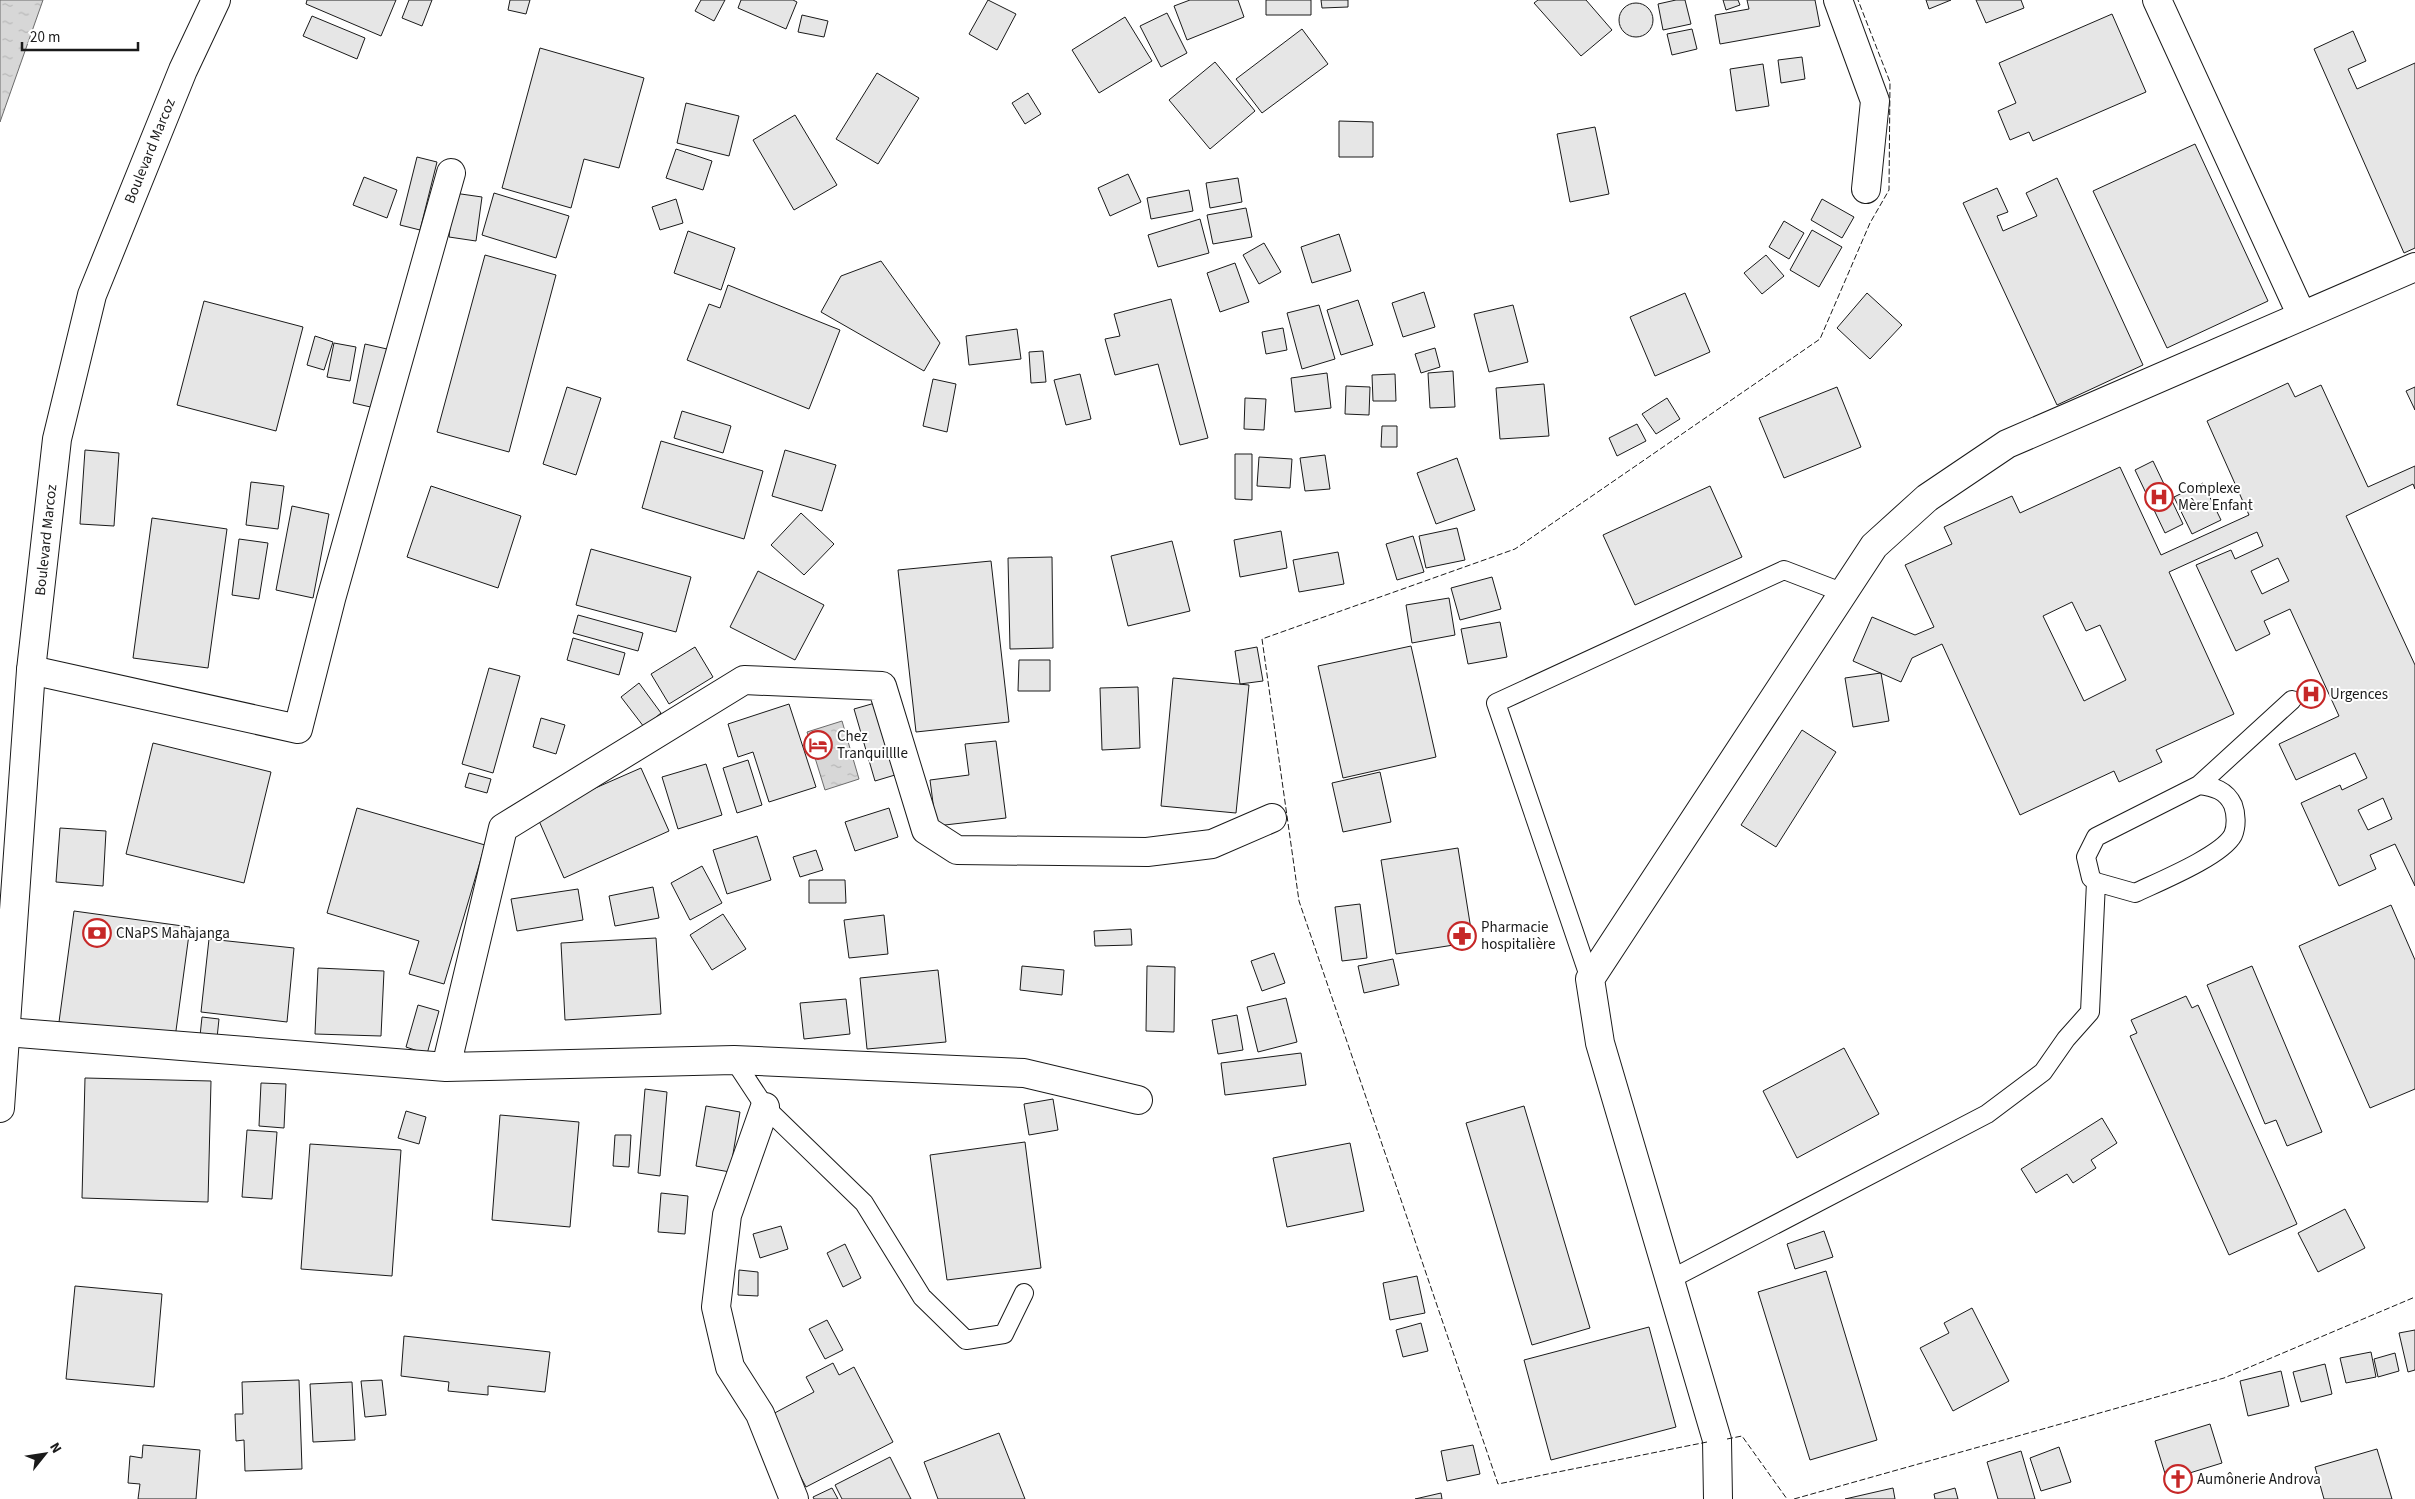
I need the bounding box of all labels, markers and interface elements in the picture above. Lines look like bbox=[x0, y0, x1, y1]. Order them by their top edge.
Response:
scale bar bbox=[22, 20, 139, 52]
text: 20 m bbox=[30, 27, 60, 48]
street label: Boulevard Marcoz bbox=[119, 95, 181, 207]
place label: Complexe Mère Enfant bbox=[2178, 478, 2253, 516]
hospital icon: Complexe Mère Enfant bbox=[2144, 482, 2174, 512]
street label: Boulevard Marcoz bbox=[30, 483, 62, 597]
hospital icon: Urgences bbox=[2296, 679, 2326, 709]
place label: Urgences bbox=[2330, 684, 2388, 705]
place label: Chez Tranquilllle bbox=[837, 726, 908, 764]
hotel icon: Chez Tranquilllle bbox=[803, 730, 833, 760]
place label: Pharmacie hospitalière bbox=[1481, 917, 1555, 955]
bank icon: CNaPS Mahajanga bbox=[82, 918, 112, 948]
pharmacy icon: Pharmacie hospitalière bbox=[1447, 921, 1477, 951]
place label: CNaPS Mahajanga bbox=[116, 923, 230, 944]
north arrow bbox=[20, 1429, 70, 1479]
text: N bbox=[44, 1439, 66, 1457]
church icon: Aumônerie Androva bbox=[2163, 1464, 2193, 1494]
place label: Aumônerie Androva bbox=[2197, 1469, 2321, 1490]

